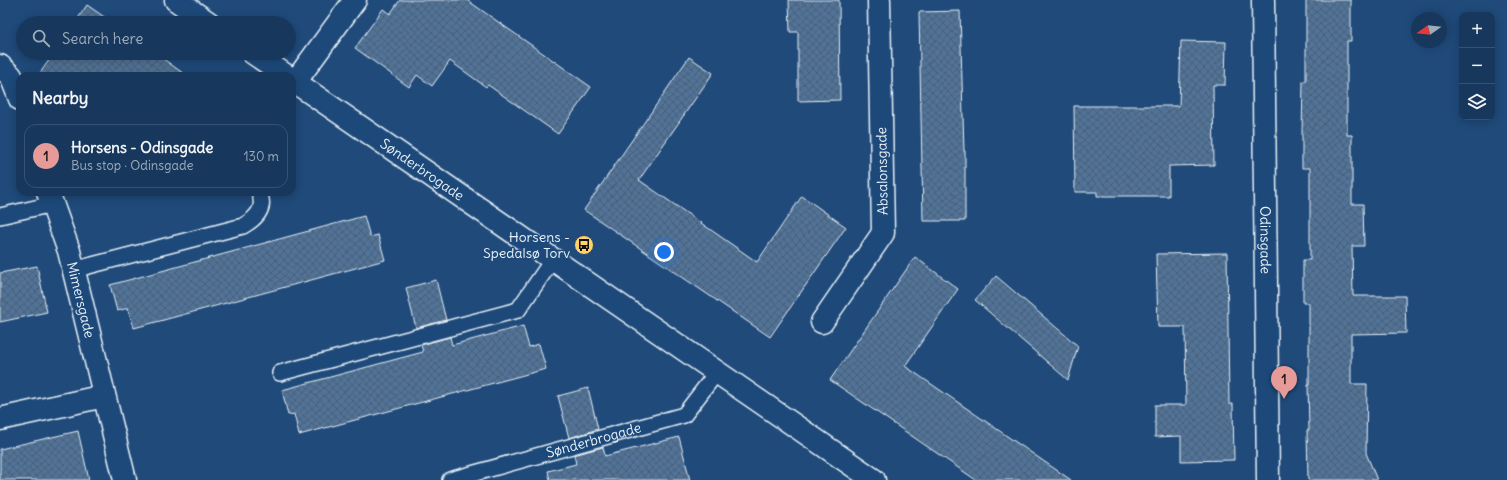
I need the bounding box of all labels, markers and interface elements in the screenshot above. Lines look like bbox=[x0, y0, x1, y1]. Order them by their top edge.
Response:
north arrow bbox=[1411, 12, 1447, 48]
map controls bbox=[1459, 12, 1495, 120]
button: + bbox=[1459, 12, 1495, 48]
search box bbox=[16, 16, 296, 60]
icon: search bbox=[30, 27, 52, 49]
text: Search here bbox=[62, 29, 143, 48]
button: − bbox=[1459, 48, 1495, 84]
button: layers bbox=[1459, 84, 1495, 120]
text: Nearby bbox=[32, 87, 88, 109]
street label: Absalonsgade bbox=[872, 127, 892, 215]
street label: Sønderbrogade bbox=[377, 134, 468, 205]
text: Horsens - Odinsgade bbox=[71, 138, 213, 157]
text: 1 bbox=[43, 148, 49, 165]
text: 130 m bbox=[243, 148, 279, 165]
text: Bus stop · Odinsgade bbox=[71, 157, 193, 174]
street label: Odinsgade bbox=[1256, 206, 1275, 274]
place label: Horsens - Spedalsø Torv bbox=[483, 228, 570, 262]
bus stop icon: Horsens - Spedalsø Torv bbox=[573, 234, 595, 256]
your location bbox=[654, 242, 674, 262]
street label: Mimersgade bbox=[63, 260, 99, 340]
pin: 1 bbox=[1271, 366, 1297, 399]
street label: Sønderbrogade bbox=[544, 418, 643, 462]

